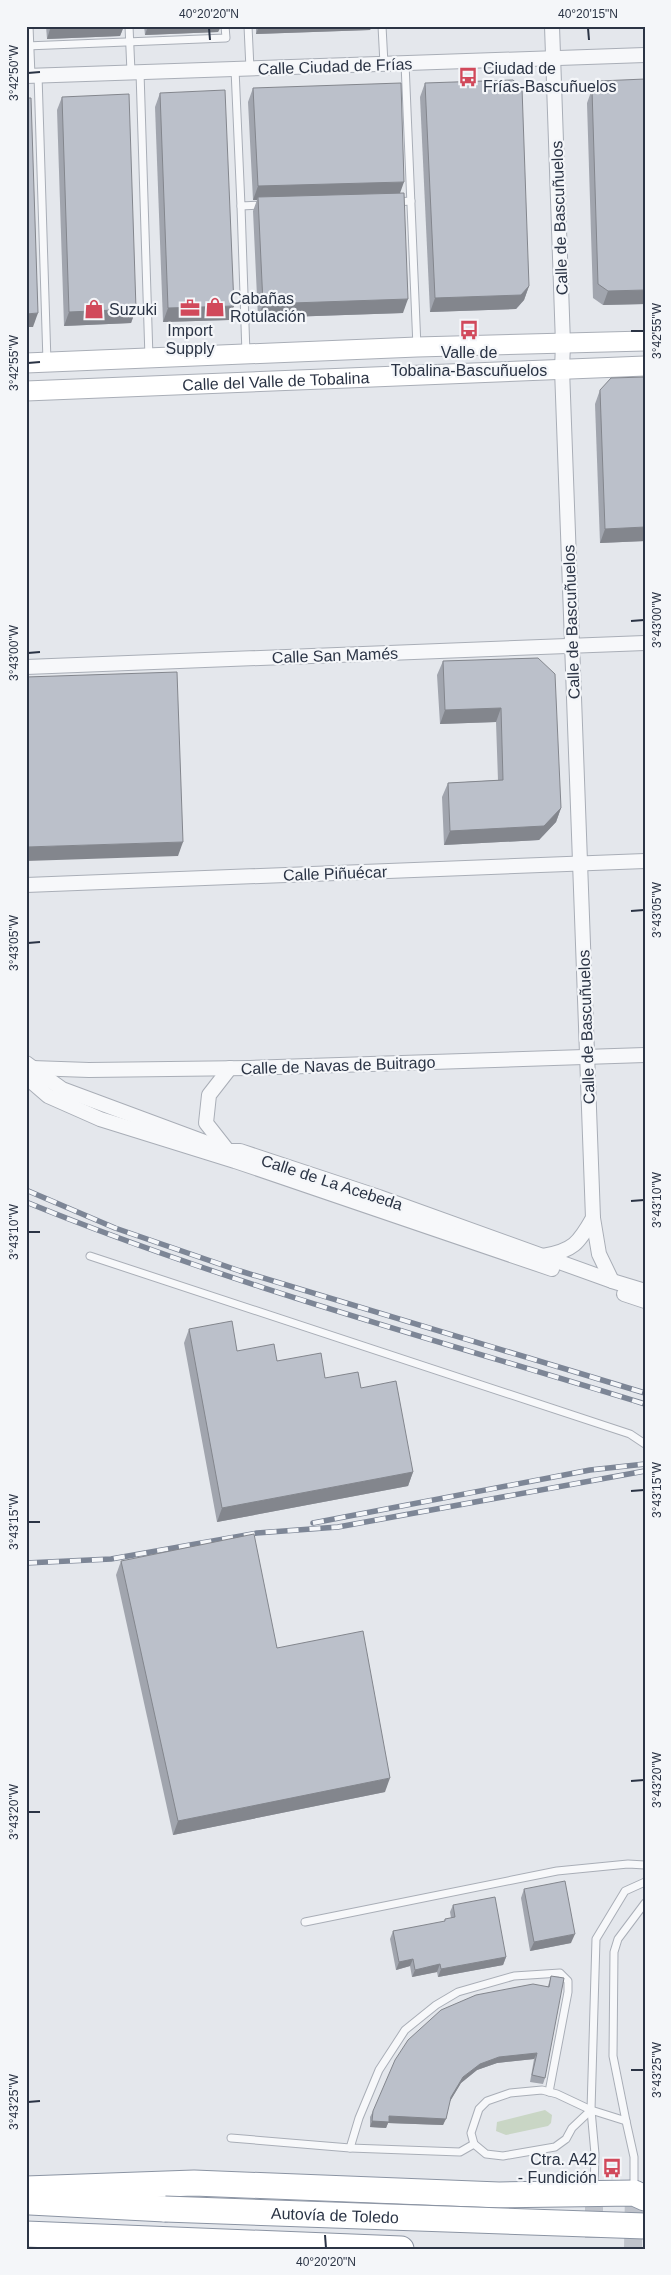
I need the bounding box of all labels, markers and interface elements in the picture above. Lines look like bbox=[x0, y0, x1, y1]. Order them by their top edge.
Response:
text: 40°20'20"N bbox=[179, 7, 239, 21]
text: 40°20'15"N bbox=[558, 7, 618, 21]
text: 3°42'50"W bbox=[7, 44, 21, 101]
street label: Calle Ciudad de Frías bbox=[257, 55, 413, 78]
place label: Ciudad de Frías-Bascuñuelos bbox=[483, 60, 616, 95]
bus stop icon: Ciudad de Frías-Bascuñuelos bbox=[457, 66, 479, 88]
street label: Calle de Bascuñuelos bbox=[548, 140, 571, 296]
place label: Cabañas Rotulación bbox=[230, 290, 306, 325]
shop icon: Cabañas Rotulación bbox=[204, 296, 226, 318]
office icon: Import Supply bbox=[179, 297, 201, 319]
shop icon: Suzuki bbox=[83, 298, 105, 320]
place label: Suzuki bbox=[109, 301, 157, 318]
text: 3°42'55"W bbox=[650, 302, 664, 359]
bus stop icon: Valle de Tobalina-Bascuñuelos bbox=[458, 319, 480, 341]
place label: Import Supply bbox=[166, 322, 214, 357]
text: 3°42'55"W bbox=[7, 334, 21, 391]
place label: Valle de Tobalina-Bascuñuelos bbox=[391, 344, 547, 379]
street label: Calle del Valle de Tobalina bbox=[182, 369, 370, 394]
street label: Calle de Bascuñuelos bbox=[560, 544, 583, 700]
text: 3°43'00"W bbox=[650, 591, 664, 648]
text: 3°43'00"W bbox=[7, 624, 21, 681]
street label: Calle San Mamés bbox=[272, 645, 398, 666]
street label: Calle Piñuécar bbox=[283, 863, 388, 884]
text: 3°43'05"W bbox=[650, 881, 664, 938]
text: 3°43'05"W bbox=[7, 914, 21, 971]
street label: Calle de Bascuñuelos bbox=[575, 949, 598, 1105]
street label: Calle de Navas de Buitrago bbox=[240, 1054, 436, 1077]
street label: Calle de La Acebeda bbox=[259, 1152, 405, 1213]
text: 3°43'10"W bbox=[650, 1171, 664, 1228]
text: 3°43'10"W bbox=[7, 1203, 21, 1260]
text: 3°43'15"W bbox=[650, 1461, 664, 1518]
text: 3°43'15"W bbox=[7, 1493, 21, 1550]
text: 3°43'20"W bbox=[650, 1751, 664, 1808]
text: 3°43'20"W bbox=[7, 1783, 21, 1840]
text: 3°43'25"W bbox=[650, 2041, 664, 2098]
text: 3°43'25"W bbox=[7, 2073, 21, 2130]
place label: Ctra. A42 - Fundición bbox=[518, 2151, 597, 2186]
bus stop icon: Ctra. A42 - Fundición bbox=[601, 2157, 623, 2179]
street label: Autovía de Toledo bbox=[271, 2205, 399, 2226]
text: 40°20'20"N bbox=[296, 2255, 356, 2269]

